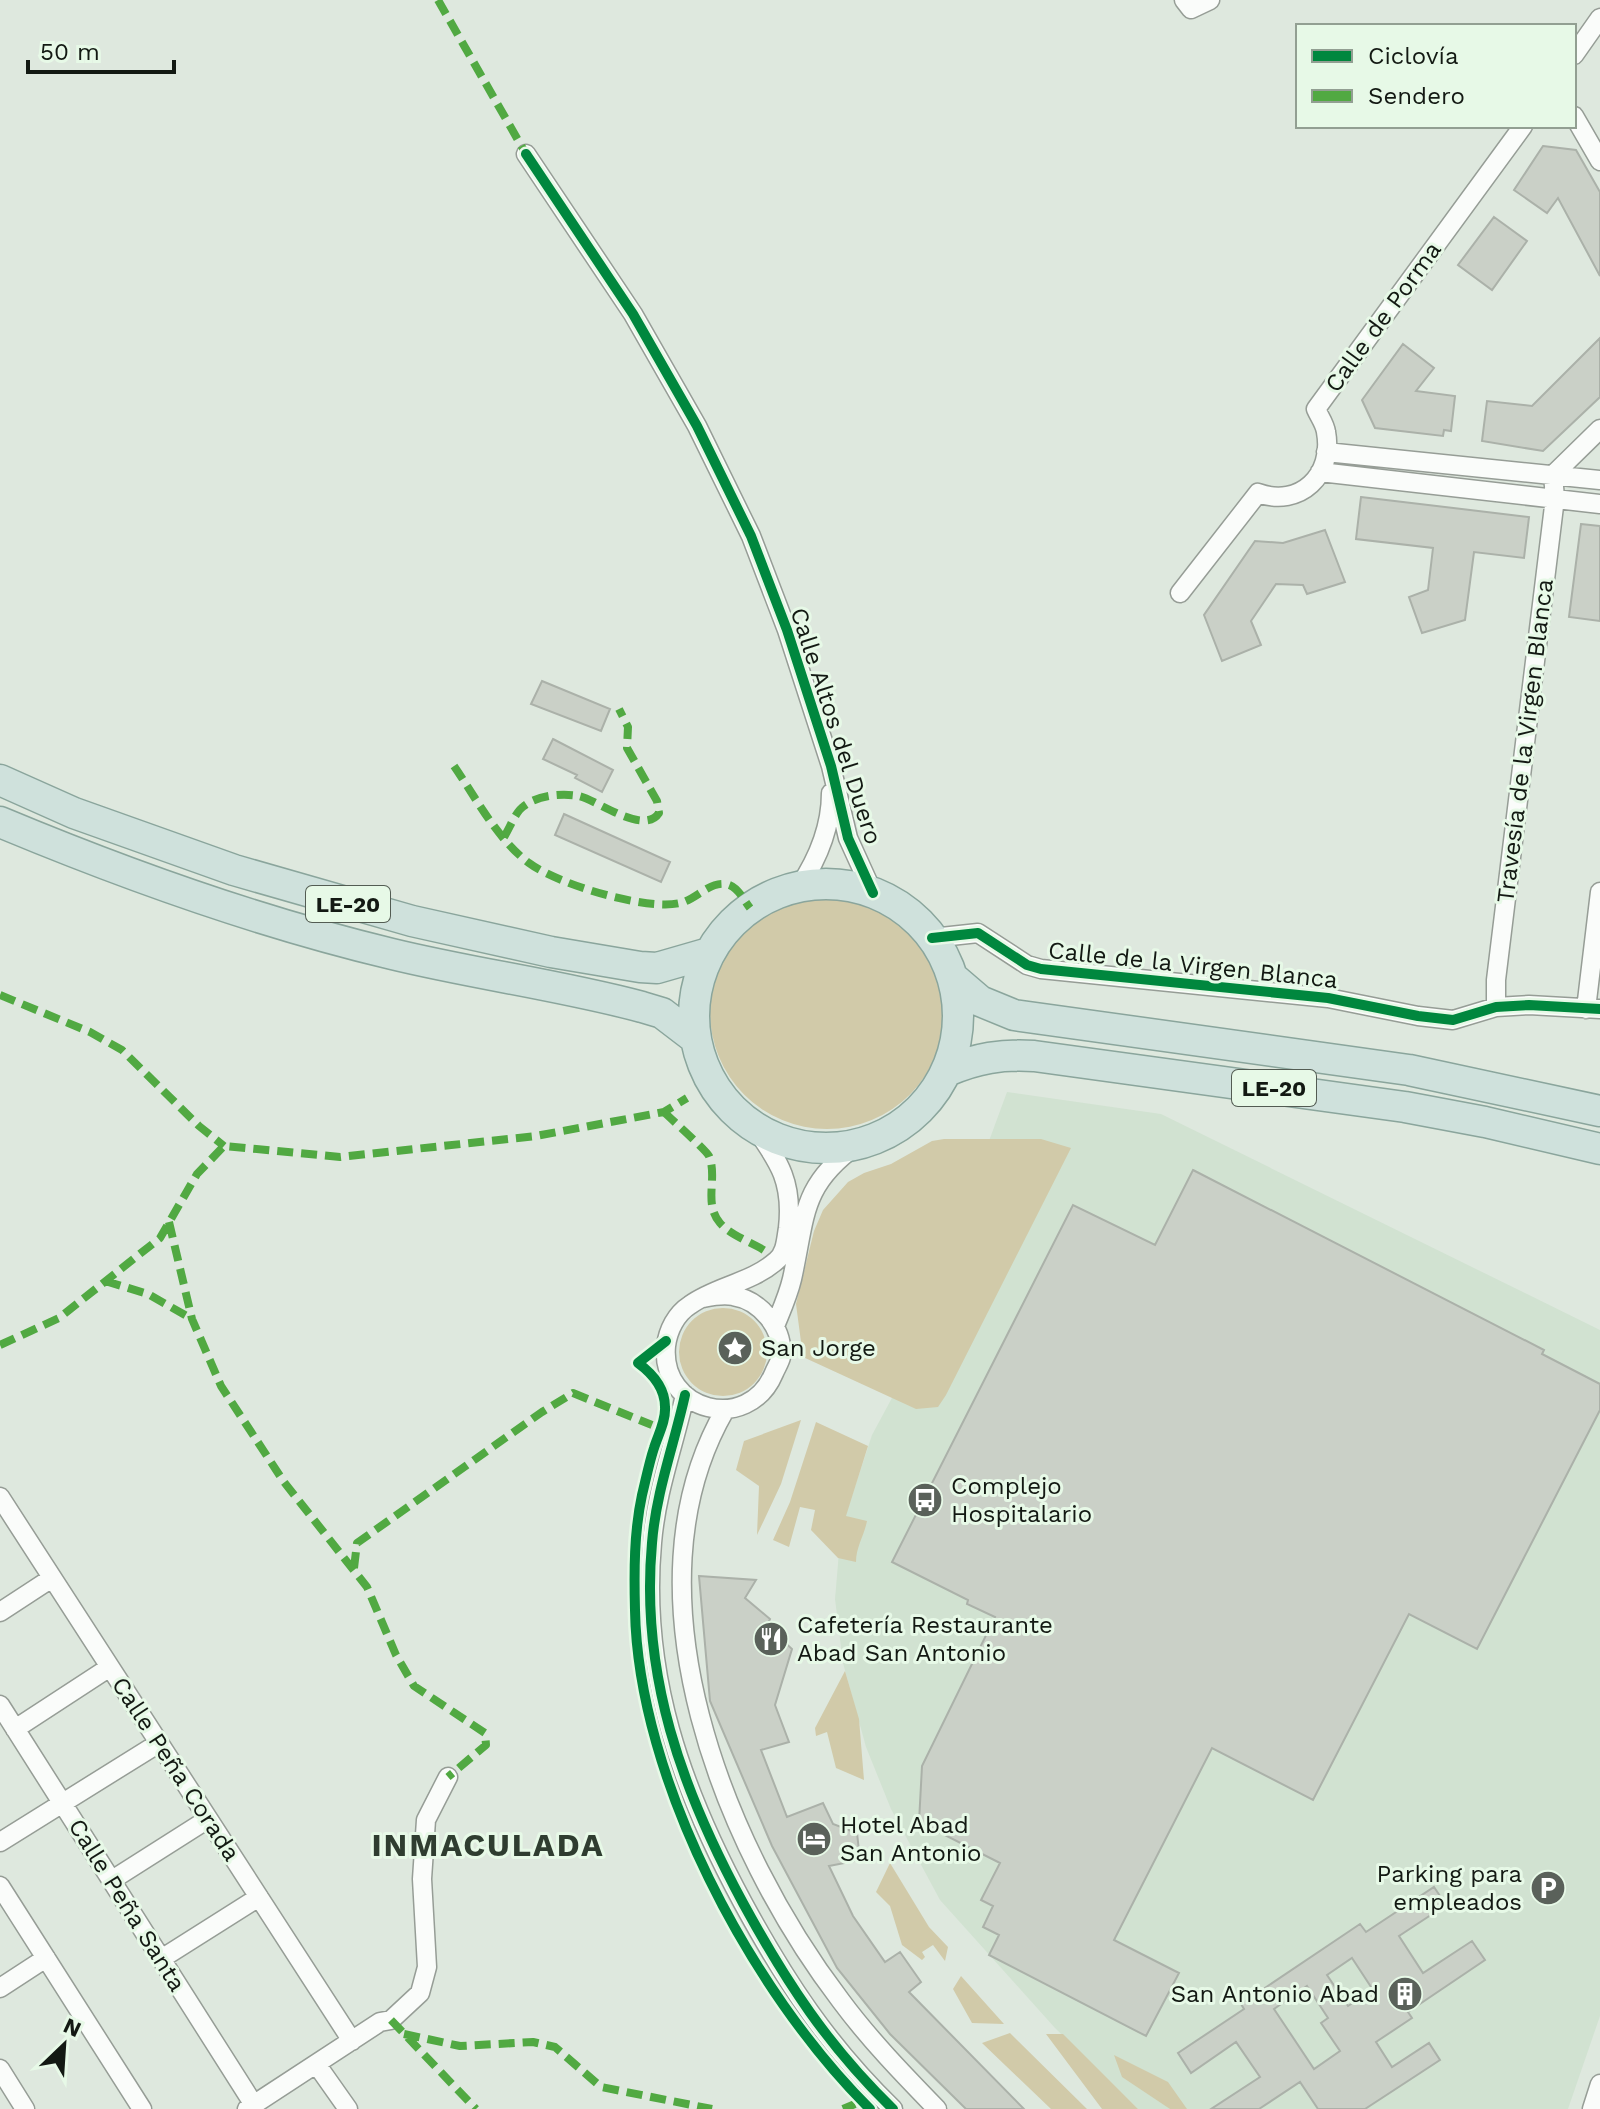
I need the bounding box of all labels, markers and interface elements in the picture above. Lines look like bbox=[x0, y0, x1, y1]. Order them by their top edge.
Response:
scale bar bbox=[28, 24, 174, 74]
legend bbox=[1296, 24, 1576, 128]
text: 50 m bbox=[40, 38, 100, 66]
text: Ciclovía bbox=[1368, 42, 1458, 70]
text: Sendero bbox=[1368, 82, 1465, 110]
street label: Calle de Porma bbox=[1319, 236, 1447, 398]
street label: Travesía de la Virgen Blanca bbox=[1491, 577, 1559, 905]
street label: Calle Altos del Duero bbox=[784, 604, 888, 848]
road number: LE-20 bbox=[306, 886, 390, 922]
street label: Calle de la Virgen Blanca bbox=[1047, 936, 1339, 994]
road number: LE-20 bbox=[1232, 1070, 1316, 1106]
place icon: San Jorge bbox=[716, 1329, 754, 1367]
place label: San Jorge bbox=[761, 1334, 876, 1362]
place label: Complejo Hospitalario bbox=[951, 1472, 1092, 1528]
bus stop icon: Complejo Hospitalario bbox=[906, 1481, 944, 1519]
place label: Cafetería Restaurante Abad San Antonio bbox=[797, 1611, 1053, 1667]
restaurant icon: Cafetería Restaurante Abad San Antonio bbox=[752, 1620, 790, 1658]
street label: Calle Peña Corada bbox=[106, 1672, 246, 1866]
place label: Hotel Abad San Antonio bbox=[840, 1811, 981, 1867]
street label: Calle Peña Santa bbox=[63, 1814, 191, 1996]
hotel icon: Hotel Abad San Antonio bbox=[795, 1820, 833, 1858]
district label: INMACULADA bbox=[371, 1826, 605, 1864]
place label: Parking para empleados bbox=[1377, 1860, 1522, 1916]
parking icon: Parking para empleados bbox=[1529, 1869, 1567, 1907]
building icon: San Antonio Abad bbox=[1386, 1975, 1424, 2013]
place label: San Antonio Abad bbox=[1171, 1980, 1379, 2008]
north arrow bbox=[24, 2005, 104, 2085]
text: N bbox=[60, 2013, 85, 2042]

